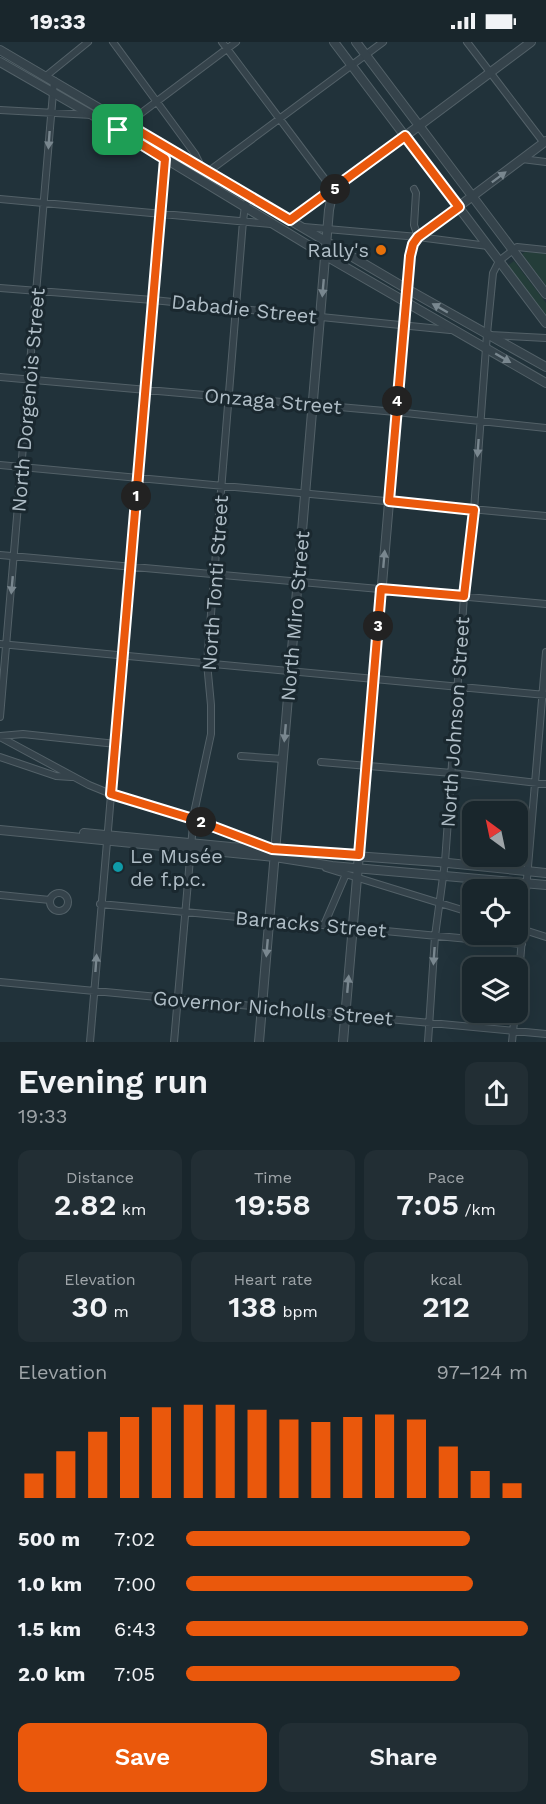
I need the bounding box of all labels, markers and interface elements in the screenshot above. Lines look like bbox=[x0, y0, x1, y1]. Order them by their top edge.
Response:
text: 19:33 bbox=[30, 9, 86, 34]
pin bbox=[92, 104, 143, 155]
icon: arrive bbox=[101, 113, 134, 146]
one-way arrow bbox=[44, 130, 54, 149]
one-way arrow bbox=[491, 171, 506, 183]
pin: 5 bbox=[320, 174, 350, 204]
text: 5 bbox=[330, 179, 340, 198]
place label: Rally's bbox=[307, 238, 369, 262]
marker: Rally's bbox=[374, 243, 388, 257]
one-way arrow bbox=[318, 278, 328, 297]
street label: North Dorgenois Street bbox=[6, 286, 50, 513]
street label: Dabadie Street bbox=[170, 289, 318, 329]
one-way arrow bbox=[432, 302, 448, 313]
one-way arrow bbox=[495, 352, 511, 363]
street label: Onzaga Street bbox=[203, 383, 343, 419]
pin: 4 bbox=[382, 386, 412, 416]
text: 4 bbox=[392, 391, 402, 410]
one-way arrow bbox=[473, 438, 483, 457]
pin: 1 bbox=[121, 481, 151, 511]
text: 1 bbox=[133, 486, 139, 505]
street label: North Tonti Street bbox=[197, 494, 233, 672]
street label: North Miro Street bbox=[276, 529, 314, 702]
one-way arrow bbox=[379, 550, 389, 569]
one-way arrow bbox=[8, 576, 17, 595]
pin: 3 bbox=[363, 611, 393, 641]
street label: North Johnson Street bbox=[436, 615, 474, 828]
text: 3 bbox=[373, 616, 383, 635]
one-way arrow bbox=[280, 724, 290, 743]
north arrow bbox=[462, 801, 528, 867]
map controls bbox=[462, 801, 528, 1023]
pin: 2 bbox=[186, 807, 216, 837]
text: 2 bbox=[196, 812, 206, 831]
place label: Le Musée de f.p.c. bbox=[130, 844, 223, 891]
marker: Le Musée de f.p.c. bbox=[111, 860, 125, 874]
button: locate bbox=[462, 879, 528, 945]
street label: Barracks Street bbox=[234, 905, 388, 943]
one-way arrow bbox=[262, 939, 272, 958]
one-way arrow bbox=[429, 946, 439, 965]
one-way arrow bbox=[91, 953, 101, 972]
button: layers bbox=[462, 957, 528, 1023]
one-way arrow bbox=[343, 974, 353, 993]
street label: Governor Nicholls Street bbox=[152, 986, 395, 1031]
text: Evening run bbox=[18, 1062, 208, 1101]
button: share bbox=[465, 1062, 528, 1125]
text: 19:33 bbox=[18, 1104, 67, 1128]
text: Distance bbox=[66, 1168, 134, 1187]
text: Time bbox=[254, 1168, 292, 1187]
text: Pace bbox=[427, 1168, 465, 1187]
text: 2.82 bbox=[54, 1187, 116, 1222]
text: 19:58 bbox=[235, 1187, 311, 1222]
text: 7:05 bbox=[396, 1187, 459, 1222]
text: km bbox=[116, 1200, 146, 1219]
text: /km bbox=[459, 1200, 496, 1219]
text: Elevation bbox=[64, 1270, 136, 1289]
text: Heart rate bbox=[233, 1270, 313, 1289]
text: kcal bbox=[430, 1270, 462, 1289]
text: 30 bbox=[71, 1289, 108, 1324]
text: 138 bbox=[228, 1289, 277, 1324]
text: 212 bbox=[422, 1289, 470, 1324]
text: m bbox=[108, 1302, 129, 1321]
text: bpm bbox=[277, 1302, 318, 1321]
text: Elevation bbox=[18, 1360, 107, 1384]
text: 97–124 m bbox=[436, 1360, 528, 1384]
text: 500 m bbox=[18, 1527, 80, 1551]
text: 7:02 bbox=[114, 1527, 155, 1551]
text: 1.0 km bbox=[18, 1572, 82, 1596]
text: 7:00 bbox=[114, 1572, 156, 1596]
text: 1.5 km bbox=[18, 1617, 81, 1641]
text: 6:43 bbox=[114, 1617, 156, 1641]
text: 2.0 km bbox=[18, 1662, 85, 1686]
text: 7:05 bbox=[114, 1662, 155, 1686]
button: Save bbox=[18, 1723, 267, 1792]
button: Share bbox=[279, 1723, 528, 1792]

